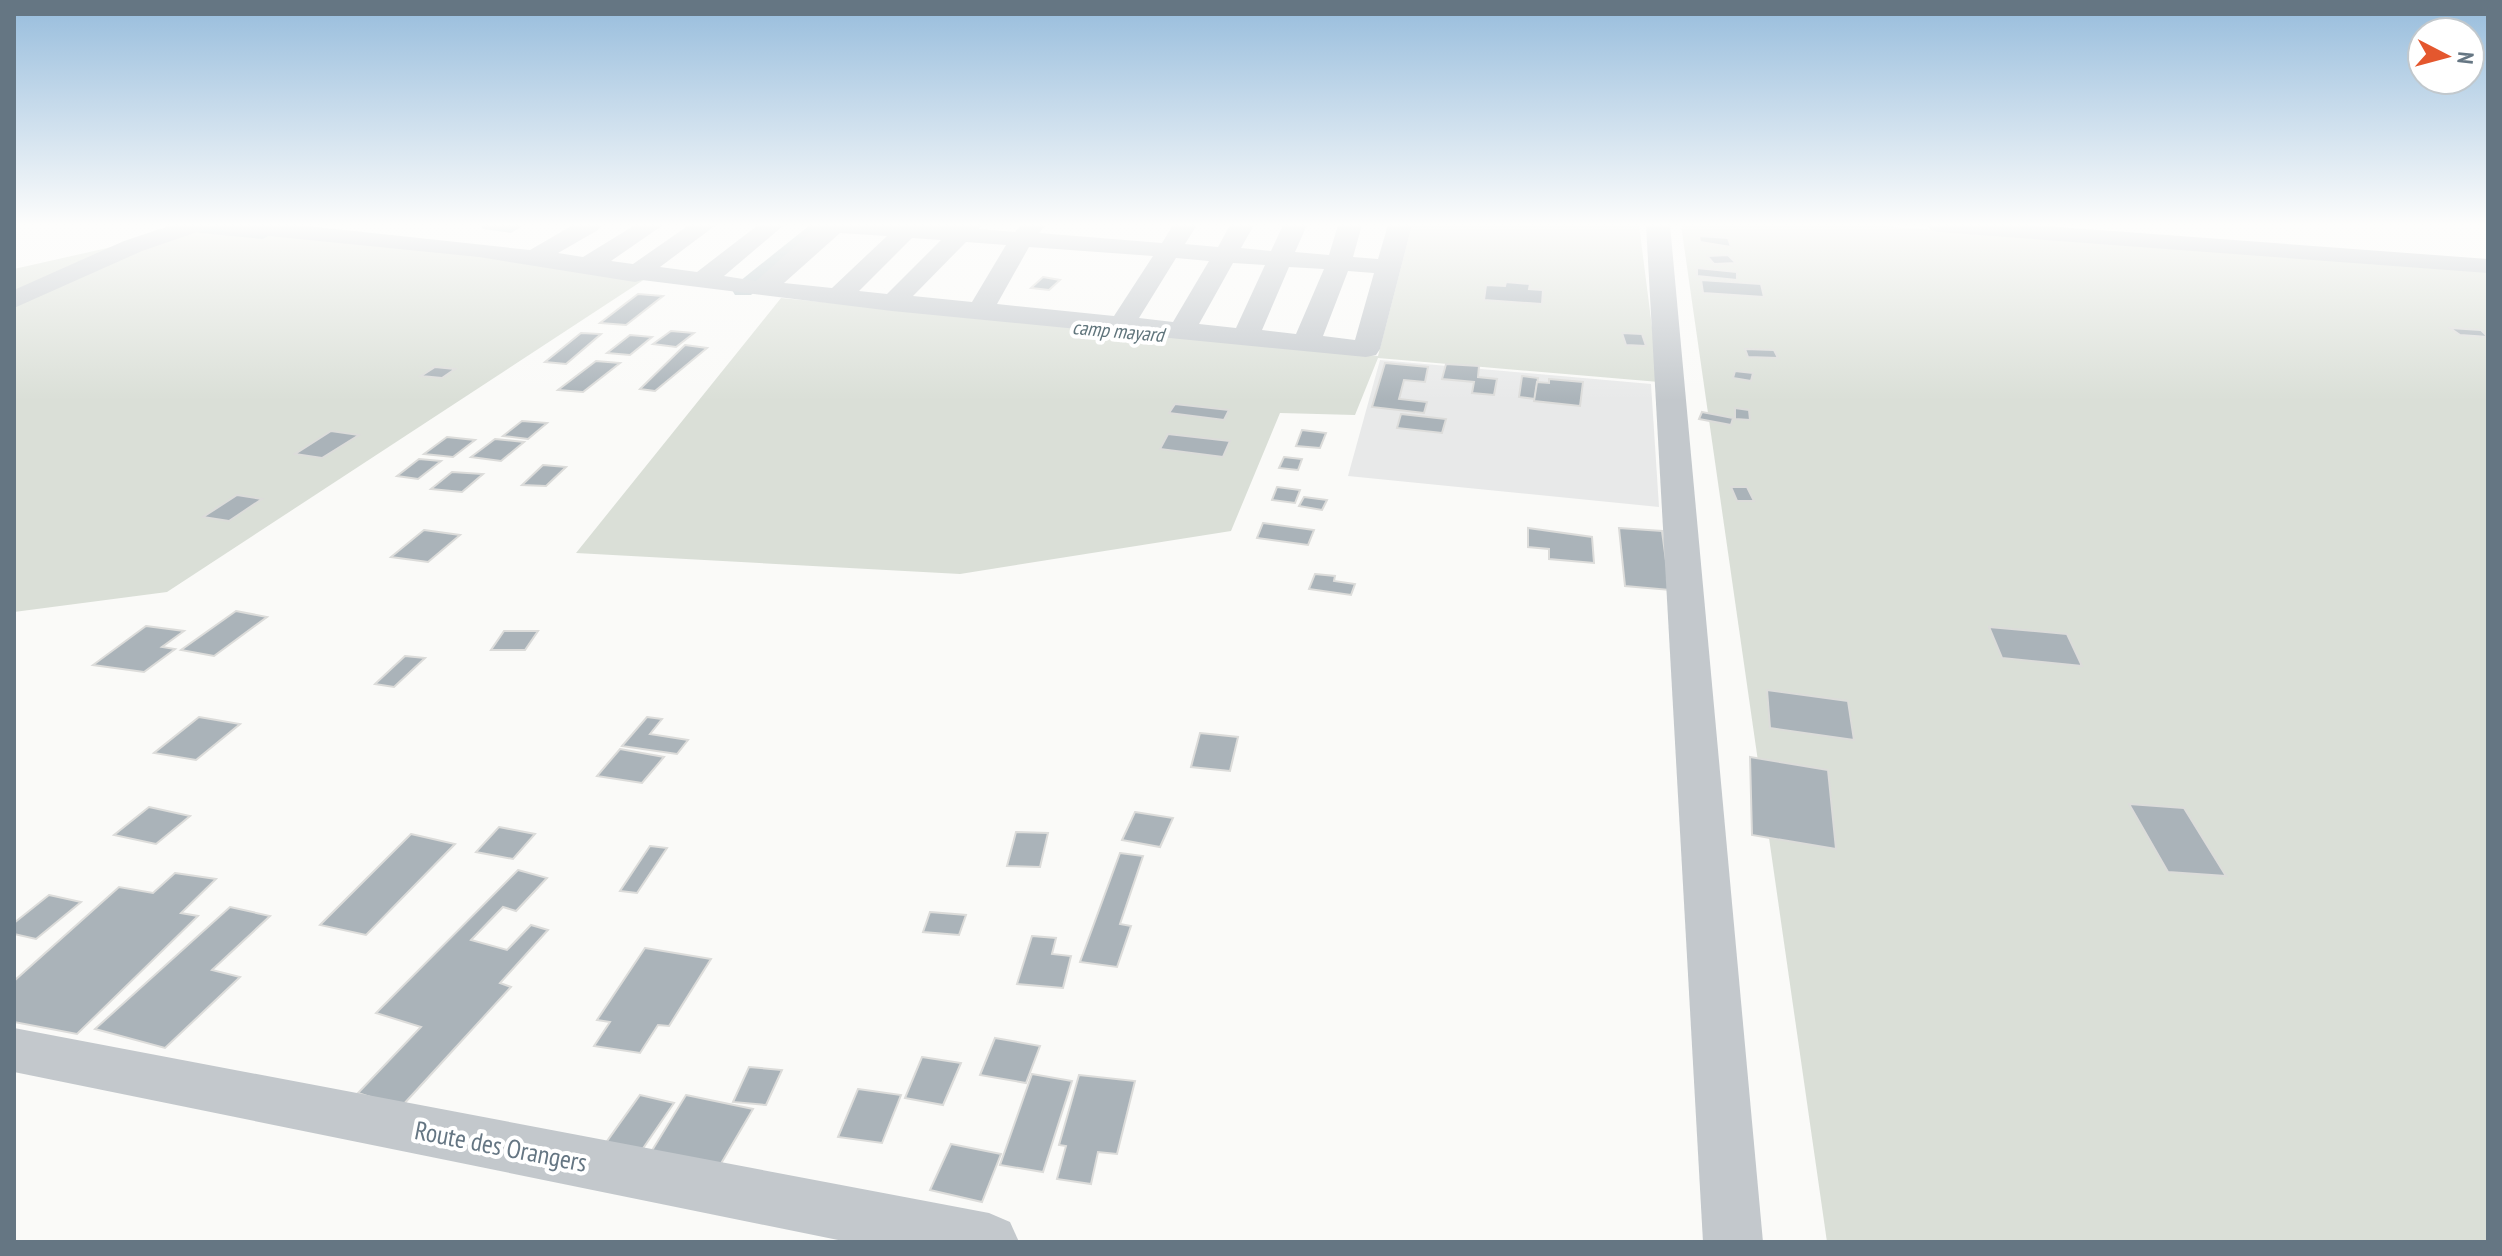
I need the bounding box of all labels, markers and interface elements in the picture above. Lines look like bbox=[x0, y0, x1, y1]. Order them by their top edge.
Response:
north arrow bbox=[2406, 16, 2486, 96]
text: N bbox=[2451, 51, 2480, 65]
water label: camp mayard bbox=[1071, 314, 1167, 348]
street label: Route des Orangers bbox=[412, 1113, 590, 1179]

